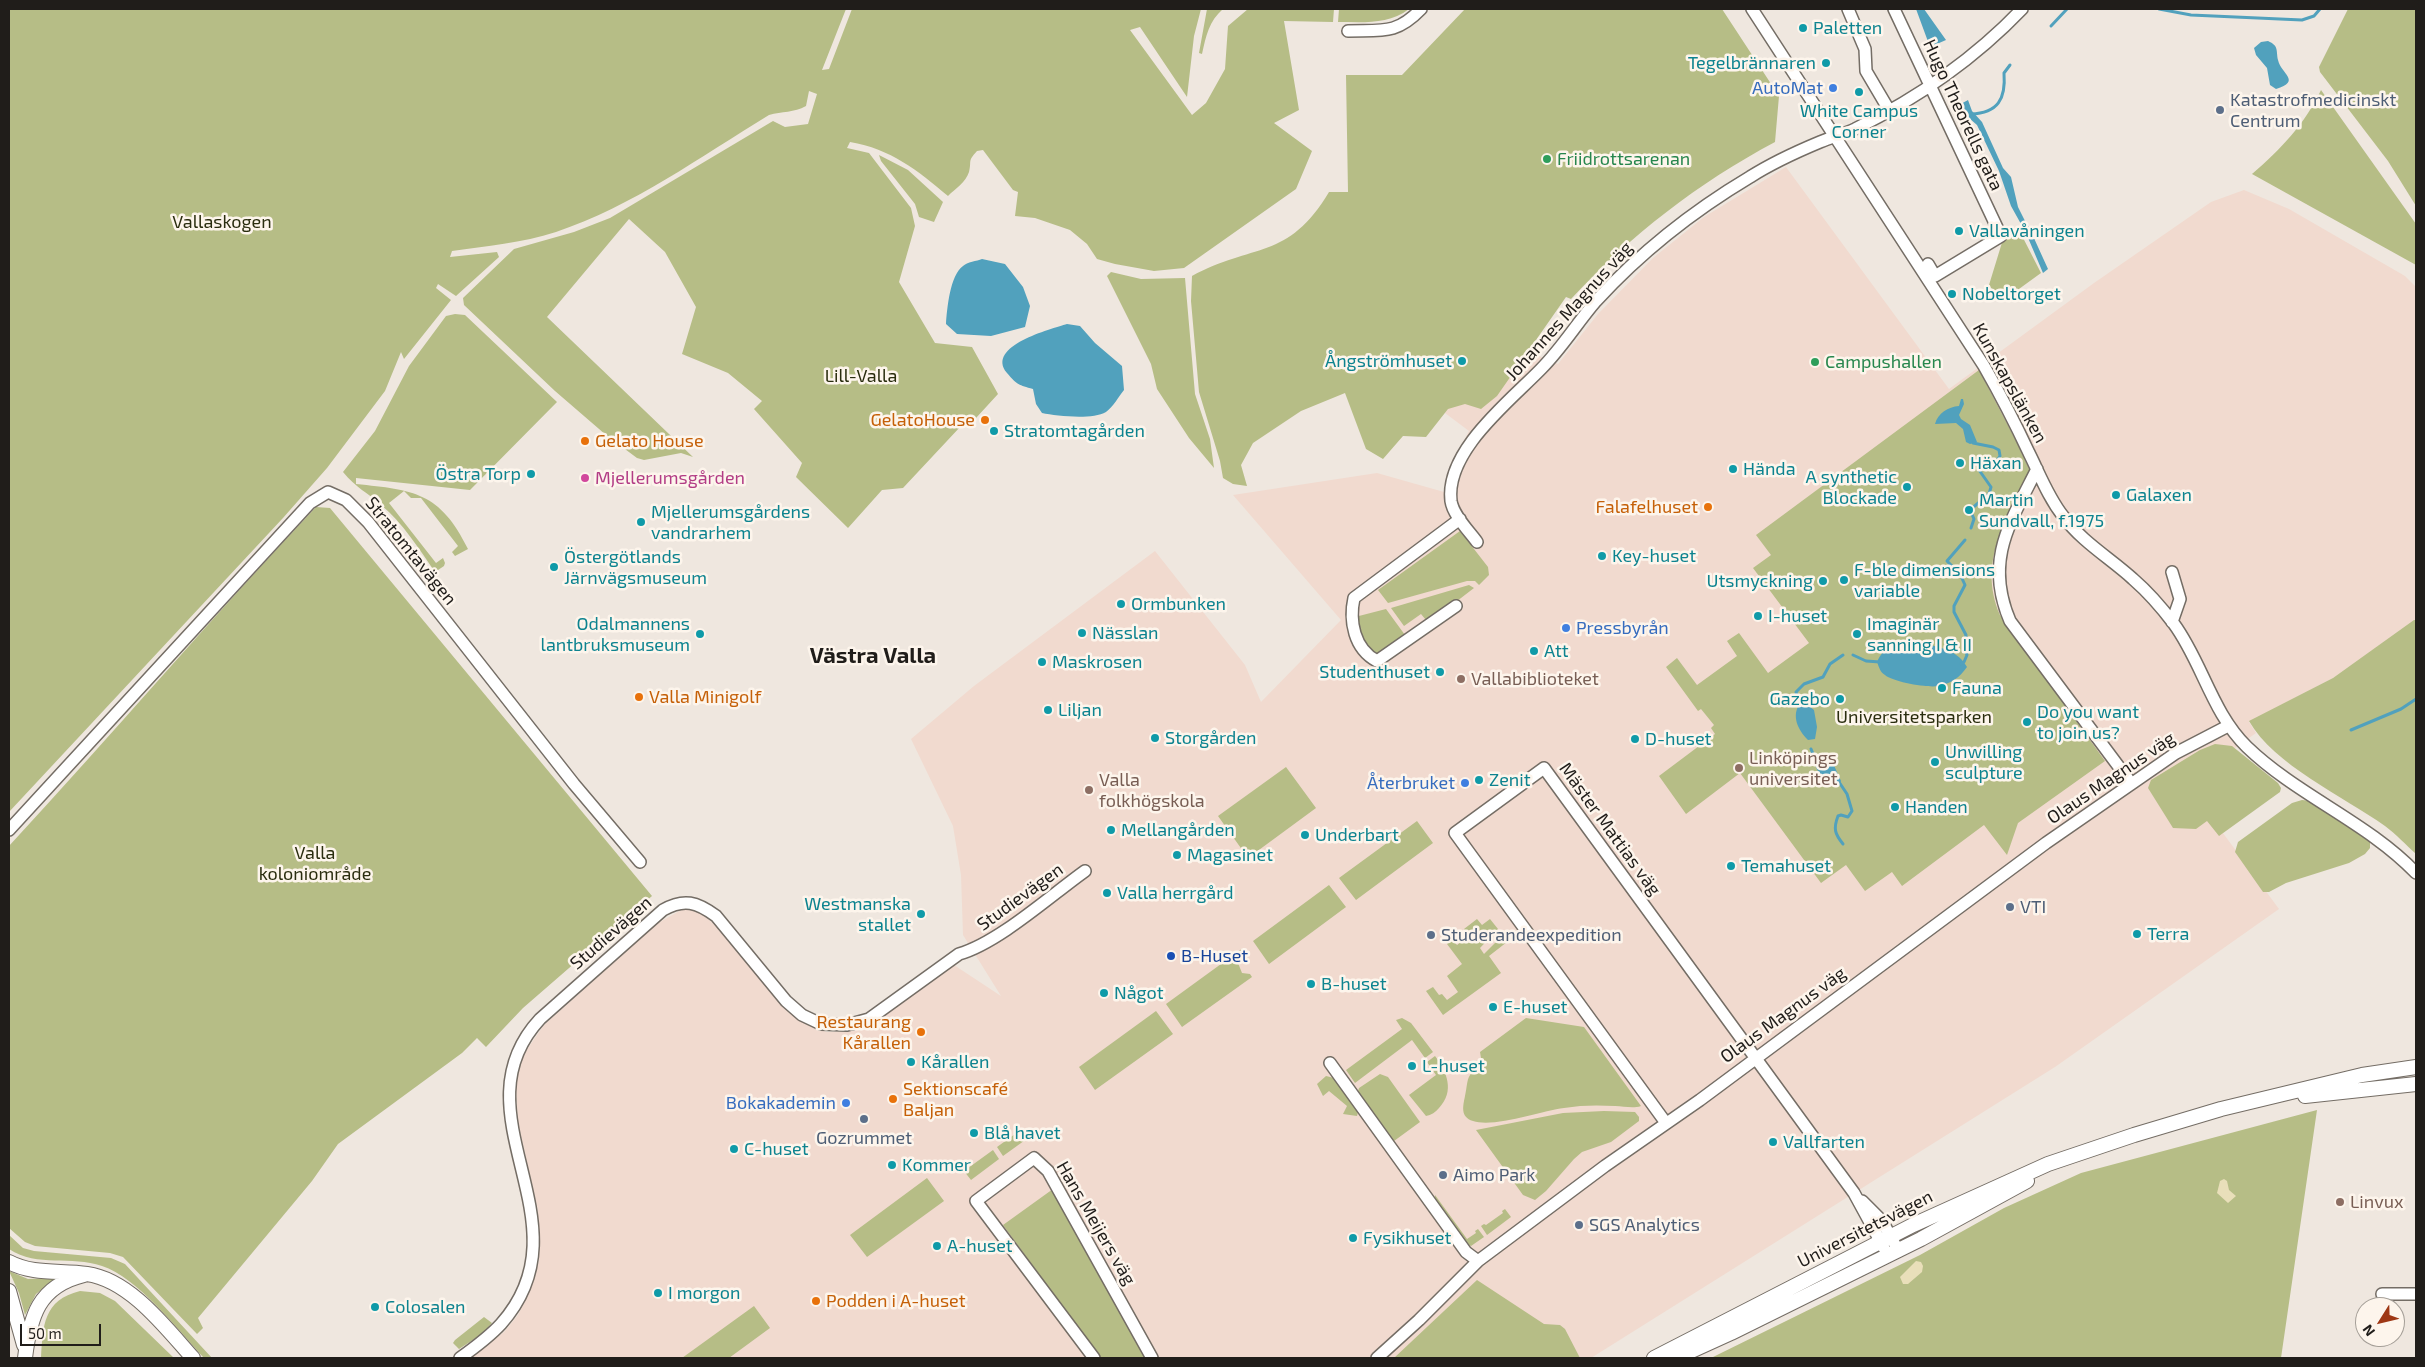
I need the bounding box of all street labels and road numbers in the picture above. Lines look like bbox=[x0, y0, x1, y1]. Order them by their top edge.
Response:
street label: Hugo Theorells gata bbox=[1918, 36, 2008, 194]
street label: Johannes Magnus väg bbox=[1501, 237, 1637, 385]
street label: Kunskapslänken bbox=[1968, 319, 2052, 447]
street label: Stratomtavägen bbox=[361, 493, 461, 609]
street label: Olaus Magnus väg bbox=[2043, 727, 2179, 829]
street label: Mäster Mattias väg bbox=[1555, 758, 1665, 900]
street label: Studievägen bbox=[973, 859, 1067, 935]
street label: Studievägen bbox=[566, 892, 656, 974]
street label: Olaus Magnus väg bbox=[1716, 962, 1850, 1068]
street label: Hans Meijers väg bbox=[1052, 1157, 1140, 1289]
street label: Universitetsvägen bbox=[1794, 1186, 1936, 1272]

